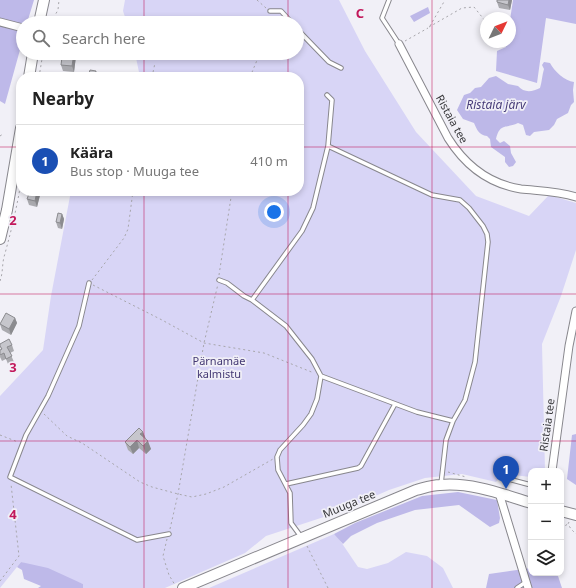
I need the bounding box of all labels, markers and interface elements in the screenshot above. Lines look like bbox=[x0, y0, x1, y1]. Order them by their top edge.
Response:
text: C bbox=[356, 4, 364, 22]
north arrow bbox=[480, 12, 516, 48]
search box bbox=[16, 16, 304, 60]
icon: search bbox=[30, 27, 52, 49]
text: Search here bbox=[62, 28, 145, 48]
text: Nearby bbox=[32, 87, 94, 110]
street label: Ristaia tee bbox=[433, 92, 472, 146]
water label: Ristaia järv bbox=[466, 96, 527, 113]
text: Käära bbox=[70, 142, 113, 162]
text: 1 bbox=[41, 152, 49, 170]
text: 410 m bbox=[250, 152, 288, 170]
text: Bus stop · Muuga tee bbox=[70, 162, 199, 180]
your location bbox=[264, 202, 284, 222]
text: 2 bbox=[9, 211, 17, 229]
park label: Pärnamäe kalmistu bbox=[193, 353, 246, 381]
text: 3 bbox=[9, 358, 17, 376]
street label: Ristaia tee bbox=[535, 397, 558, 452]
pin: 1 bbox=[493, 456, 519, 489]
map controls bbox=[528, 468, 564, 576]
button: + bbox=[528, 468, 564, 504]
street label: Muuga tee bbox=[320, 486, 377, 521]
button: − bbox=[528, 504, 564, 540]
text: 4 bbox=[9, 505, 17, 523]
button: layers bbox=[528, 540, 564, 576]

